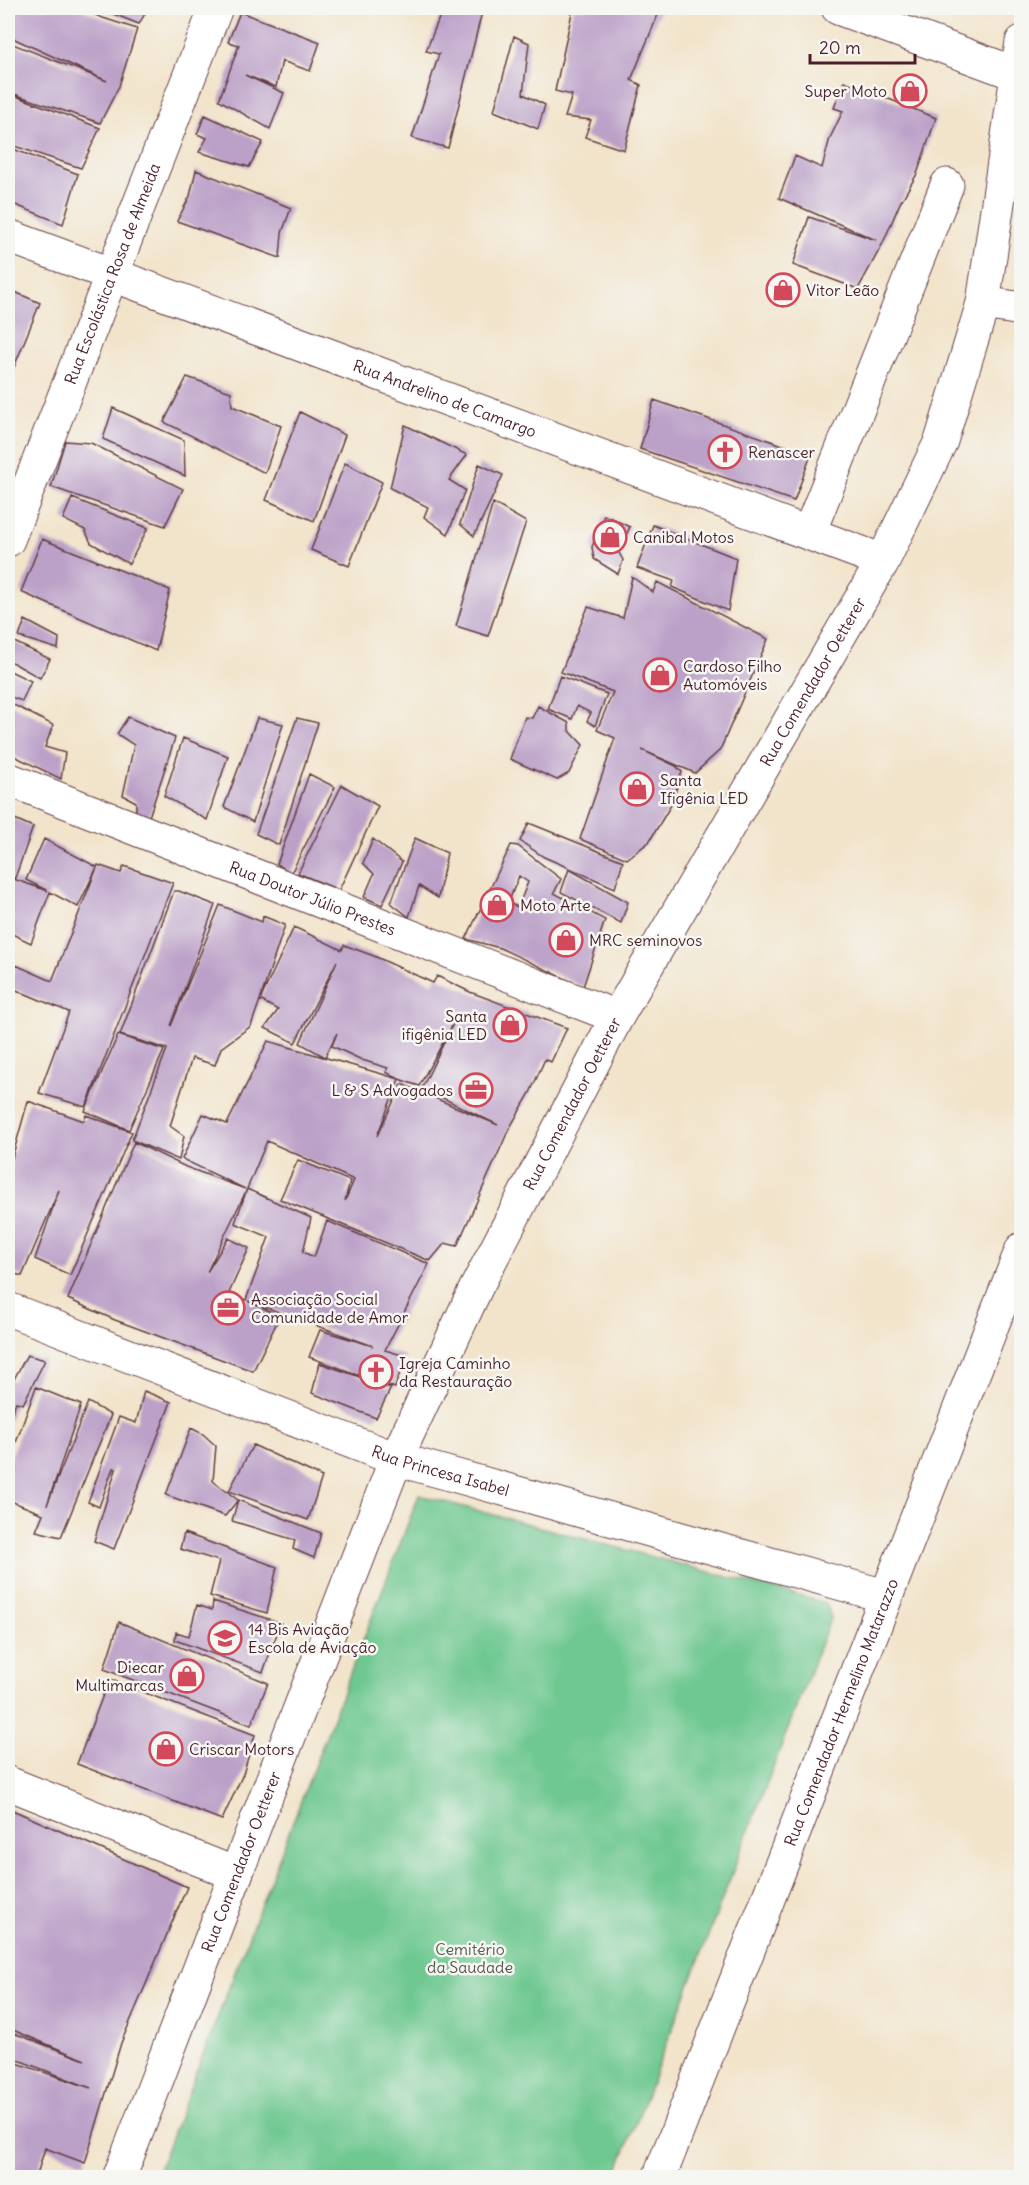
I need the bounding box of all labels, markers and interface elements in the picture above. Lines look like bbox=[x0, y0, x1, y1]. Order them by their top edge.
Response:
scale bar bbox=[810, 27, 915, 65]
text: 20 m bbox=[819, 36, 861, 59]
shop icon: Super Moto bbox=[892, 73, 928, 109]
place label: Super Moto bbox=[805, 81, 887, 101]
street label: Rua Escolástica Rosa de Almeida bbox=[60, 160, 164, 387]
shop icon: Vitor Leão bbox=[765, 272, 801, 308]
place label: Vitor Leão bbox=[806, 280, 879, 300]
street label: Rua Andrelino de Camargo bbox=[350, 355, 539, 441]
church icon: Renascer bbox=[707, 434, 743, 470]
place label: Renascer bbox=[748, 442, 816, 462]
shop icon: Canibal Motos bbox=[592, 519, 628, 555]
place label: Canibal Motos bbox=[633, 527, 734, 547]
street label: Rua Comendador Oetterer bbox=[756, 593, 870, 770]
place label: Cardoso Filho Automóveis bbox=[683, 656, 782, 694]
shop icon: Cardoso Filho Automóveis bbox=[642, 657, 678, 693]
place label: Santa Ifigênia LED bbox=[660, 770, 748, 808]
shop icon: Santa Ifigênia LED bbox=[619, 771, 655, 807]
street label: Rua Doutor Júlio Prestes bbox=[226, 856, 399, 940]
shop icon: Moto Arte bbox=[479, 887, 515, 923]
place label: Moto Arte bbox=[520, 895, 591, 915]
shop icon: MRC seminovos bbox=[548, 922, 584, 958]
place label: MRC seminovos bbox=[589, 930, 702, 950]
place label: Santa ifigênia LED bbox=[402, 1006, 487, 1044]
shop icon: Santa ifigênia LED bbox=[492, 1007, 528, 1043]
street label: Rua Comendador Oetterer bbox=[519, 1013, 625, 1194]
office icon: L & S Advogados bbox=[458, 1072, 494, 1108]
place label: L & S Advogados bbox=[332, 1080, 453, 1100]
place label: Associação Social Comunidade de Amor bbox=[251, 1289, 409, 1327]
office icon: Associação Social Comunidade de Amor bbox=[210, 1290, 246, 1326]
place label: Igreja Caminho da Restauração bbox=[399, 1353, 512, 1391]
church icon: Igreja Caminho da Restauração bbox=[358, 1354, 394, 1390]
street label: Rua Princesa Isabel bbox=[369, 1441, 512, 1500]
street label: Rua Comendador Hermelino Matarazzo bbox=[780, 1576, 902, 1849]
place label: 14 Bis Aviação Escola de Aviação bbox=[248, 1619, 377, 1657]
school or university icon: 14 Bis Aviação Escola de Aviação bbox=[207, 1620, 243, 1656]
place label: Diecar Multimarcas bbox=[75, 1657, 164, 1695]
shop icon: Diecar Multimarcas bbox=[169, 1658, 205, 1694]
shop icon: Criscar Motors bbox=[148, 1731, 184, 1767]
place label: Criscar Motors bbox=[189, 1739, 294, 1759]
street label: Rua Comendador Oetterer bbox=[197, 1768, 285, 1955]
park label: Cemitério da Saudade bbox=[427, 1939, 513, 1977]

